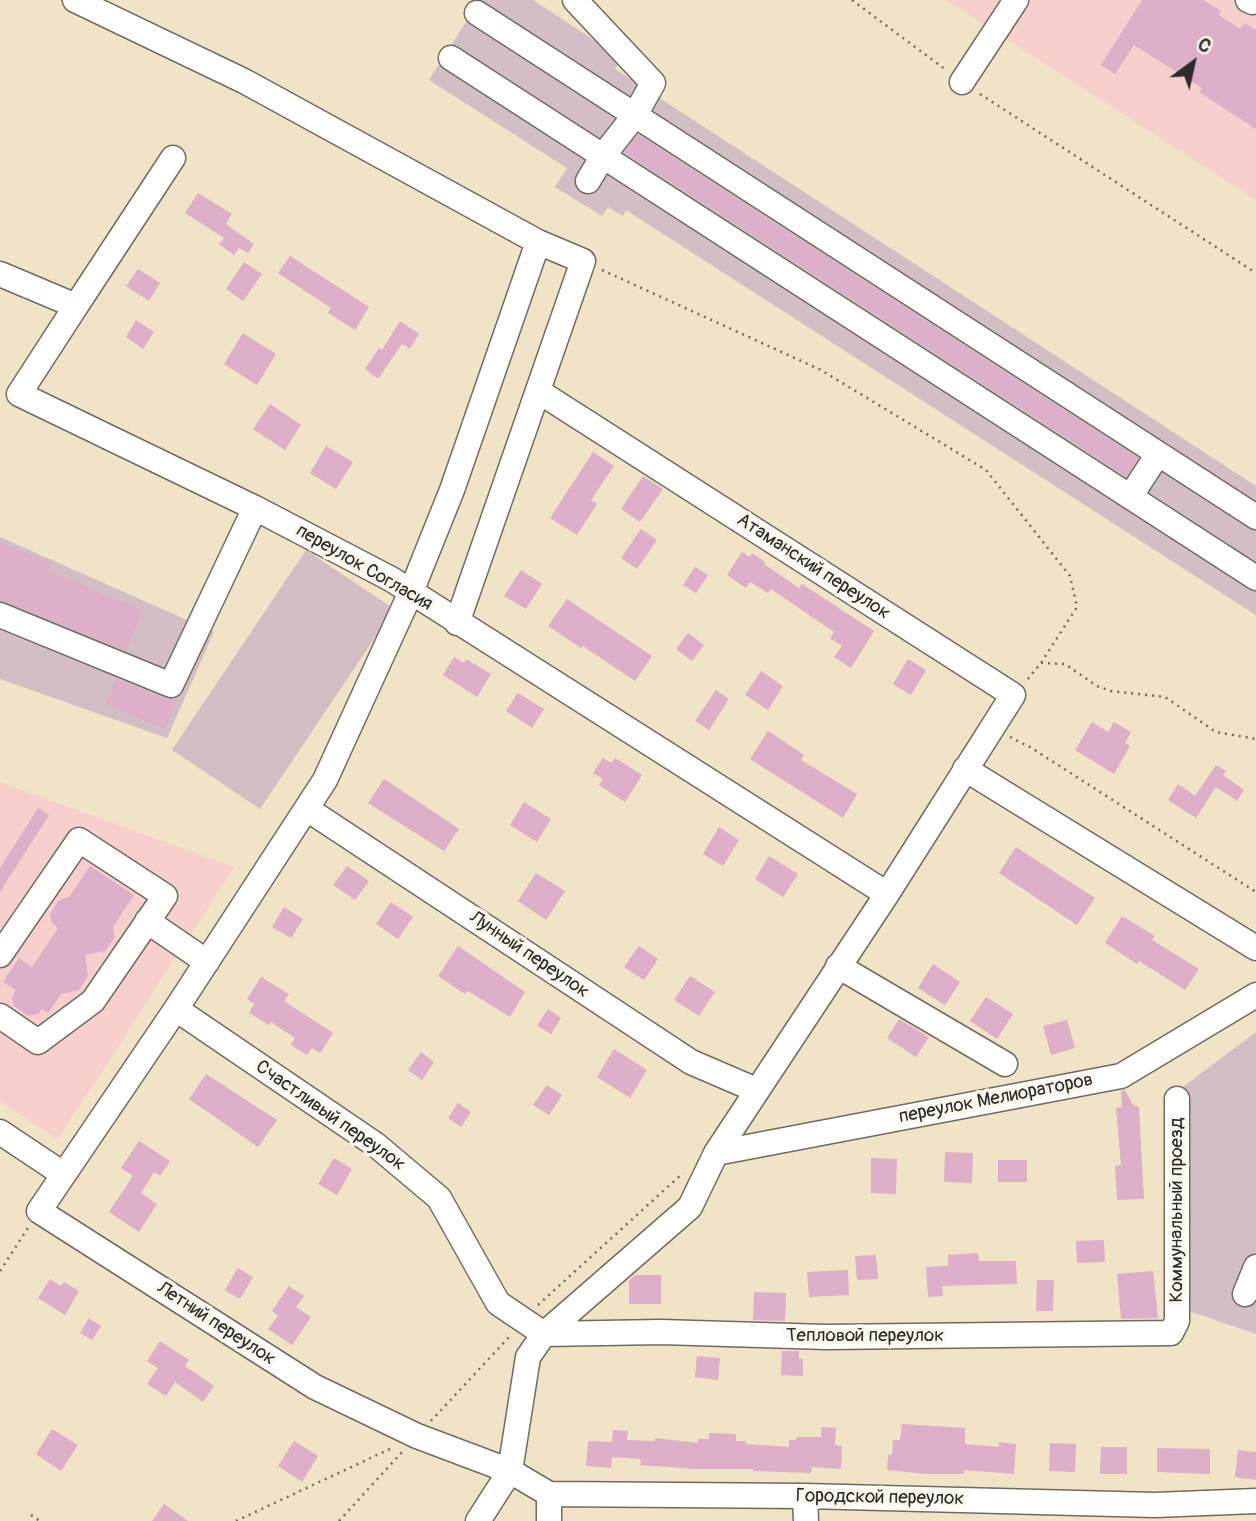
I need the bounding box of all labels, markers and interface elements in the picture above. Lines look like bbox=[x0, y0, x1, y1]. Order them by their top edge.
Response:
north arrow bbox=[1158, 28, 1228, 98]
text: С bbox=[1193, 32, 1216, 59]
street label: Атаманский переулок bbox=[732, 509, 894, 625]
street label: переулок Согласия bbox=[292, 520, 436, 616]
street label: Лунный переулок bbox=[465, 907, 593, 1003]
street label: Счастливый переулок bbox=[251, 1056, 409, 1176]
street label: переулок Мелиораторов bbox=[897, 1069, 1095, 1129]
street label: Коммунальный проезд bbox=[1166, 1117, 1188, 1303]
street label: Летний переулок bbox=[152, 1277, 280, 1371]
street label: Тепловой переулок bbox=[786, 1325, 944, 1347]
street label: Городской переулок bbox=[796, 1485, 964, 1511]

